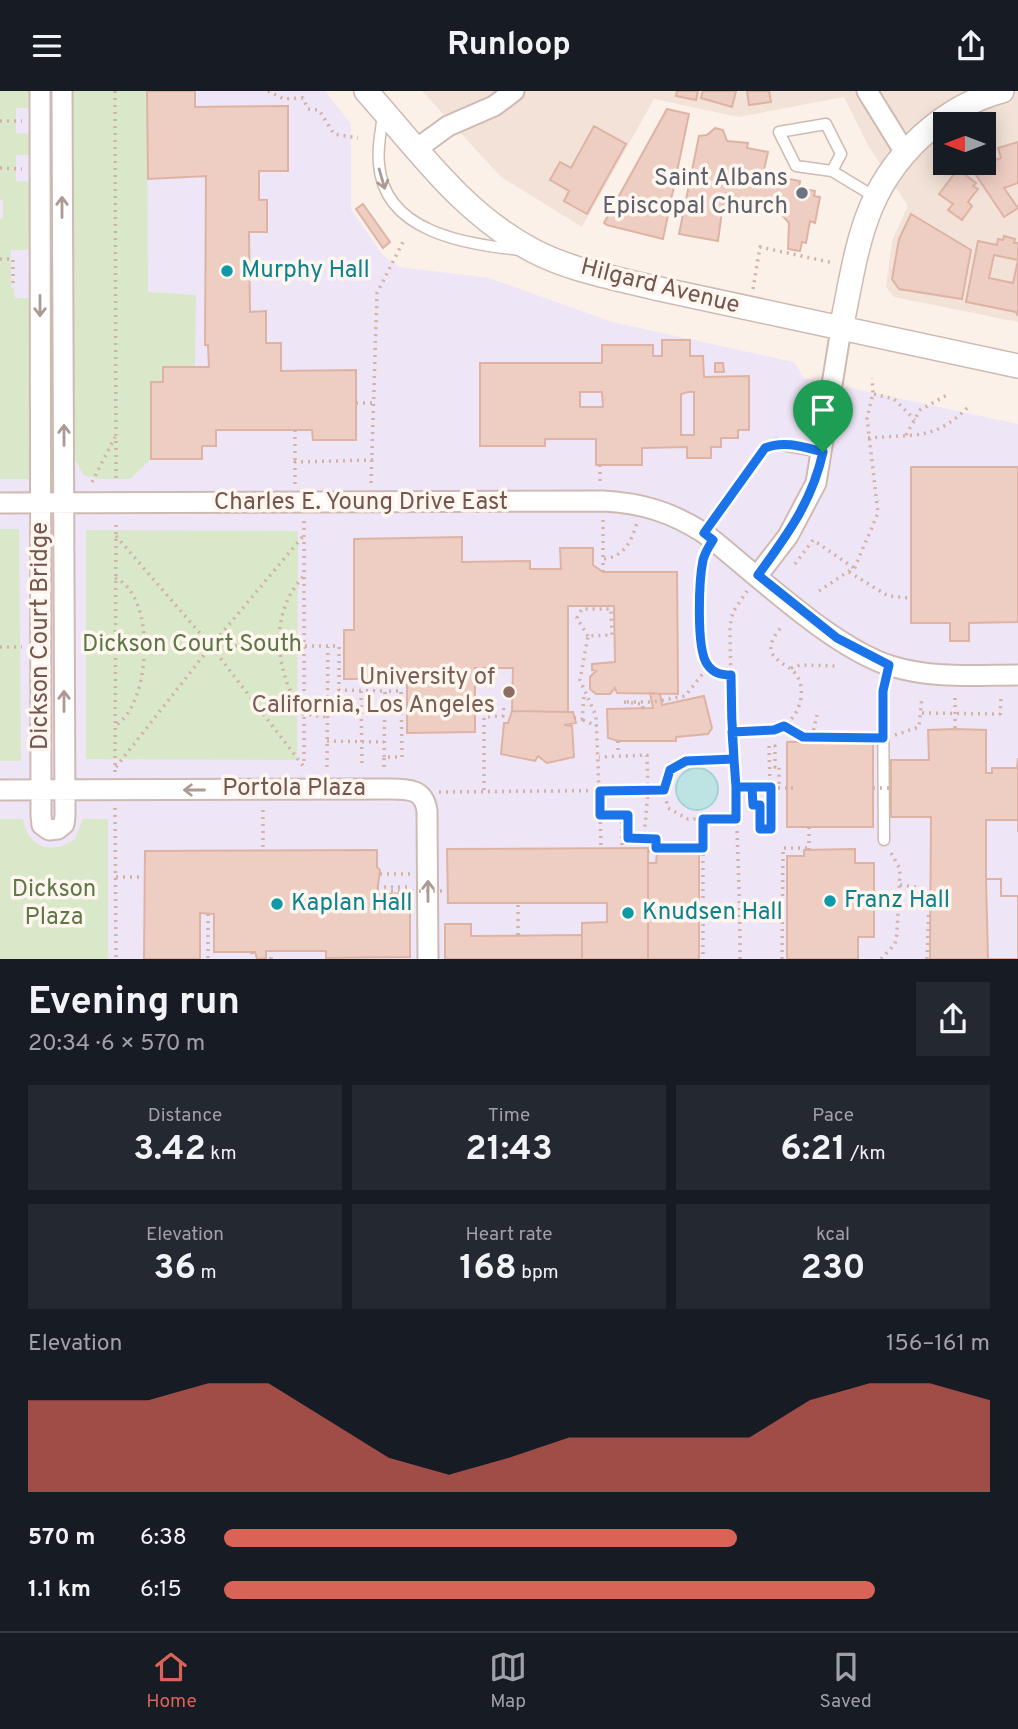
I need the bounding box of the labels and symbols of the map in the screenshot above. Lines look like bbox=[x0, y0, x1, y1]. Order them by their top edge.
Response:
north arrow bbox=[933, 112, 996, 175]
place label: Saint Albans Episcopal Church bbox=[602, 164, 788, 222]
one-way arrow bbox=[377, 167, 390, 189]
marker: Saint Albans Episcopal Church bbox=[794, 185, 810, 201]
one-way arrow bbox=[55, 196, 69, 219]
street label: Hilgard Avenue bbox=[577, 253, 743, 321]
place label: Murphy Hall bbox=[241, 256, 370, 286]
marker: Murphy Hall bbox=[219, 263, 235, 279]
one-way arrow bbox=[33, 294, 47, 317]
pin bbox=[793, 380, 853, 452]
one-way arrow bbox=[57, 423, 71, 446]
street label: Charles E. Young Drive East bbox=[214, 488, 508, 518]
street label: Dickson Court Bridge bbox=[26, 522, 56, 750]
park label: Dickson Court South bbox=[82, 630, 302, 660]
place label: University of California, Los Angeles bbox=[252, 663, 495, 721]
marker: University of California, Los Angeles bbox=[501, 684, 517, 700]
one-way arrow bbox=[57, 690, 71, 713]
street label: Portola Plaza bbox=[222, 774, 366, 804]
one-way arrow bbox=[183, 783, 206, 797]
park label: Dickson Plaza bbox=[12, 875, 96, 933]
one-way arrow bbox=[421, 880, 435, 903]
place label: Franz Hall bbox=[844, 886, 950, 916]
place label: Kaplan Hall bbox=[291, 889, 413, 919]
marker: Franz Hall bbox=[822, 893, 838, 909]
marker: Kaplan Hall bbox=[269, 896, 285, 912]
place label: Knudsen Hall bbox=[642, 898, 783, 928]
marker: Knudsen Hall bbox=[620, 905, 636, 921]

